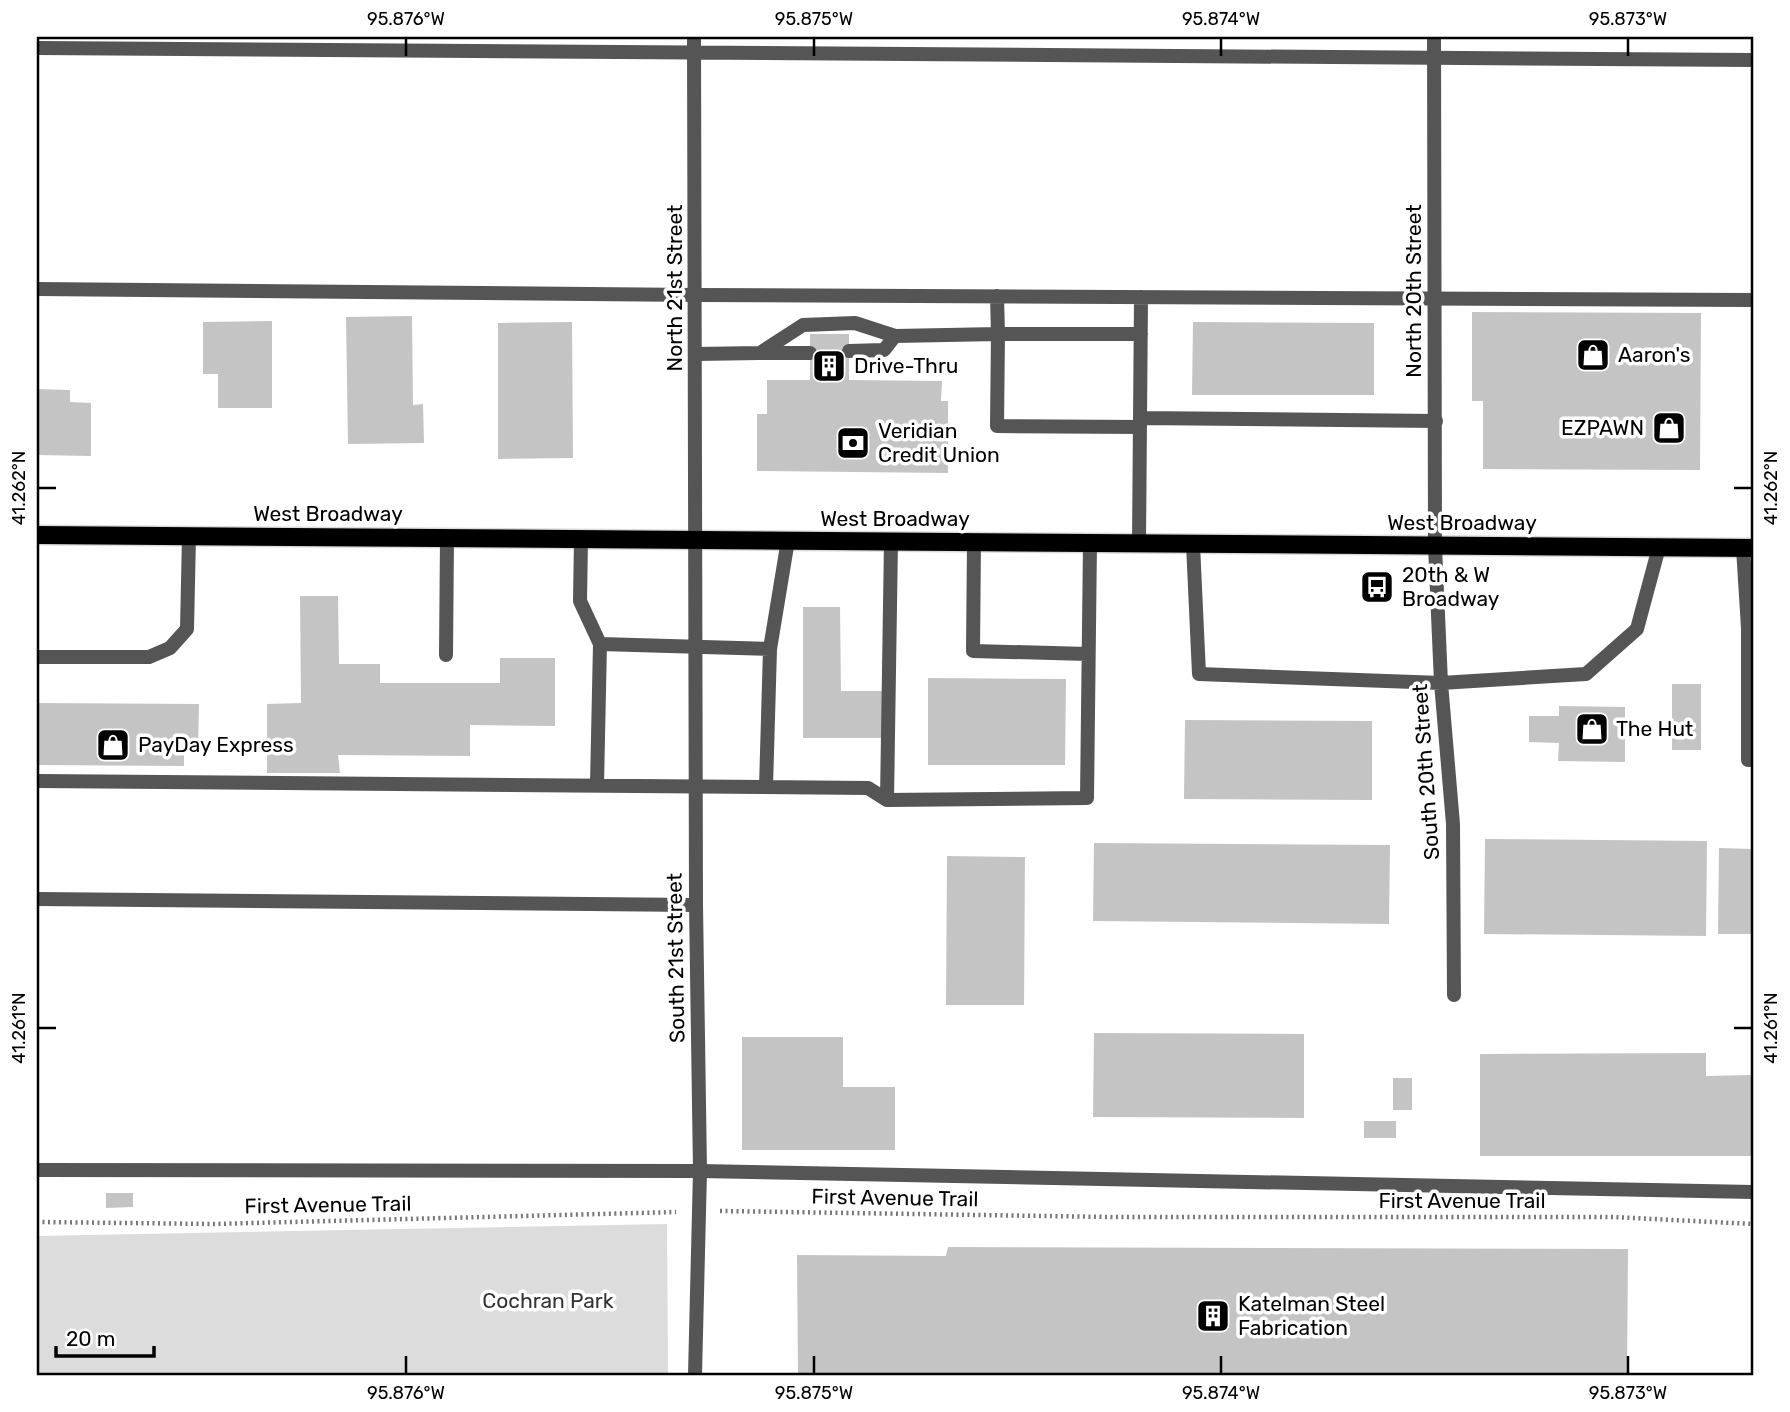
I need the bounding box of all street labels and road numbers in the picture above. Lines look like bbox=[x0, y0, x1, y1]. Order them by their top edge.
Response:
street label: North 20th Street bbox=[1401, 204, 1426, 378]
street label: North 21st Street bbox=[662, 205, 687, 371]
street label: West Broadway bbox=[253, 501, 403, 526]
street label: West Broadway bbox=[820, 506, 970, 531]
street label: West Broadway bbox=[1387, 510, 1537, 535]
street label: South 20th Street bbox=[1407, 683, 1444, 861]
street label: South 21st Street bbox=[662, 873, 689, 1043]
street label: First Avenue Trail bbox=[811, 1184, 979, 1211]
street label: First Avenue Trail bbox=[1378, 1188, 1546, 1213]
street label: First Avenue Trail bbox=[244, 1191, 412, 1218]

